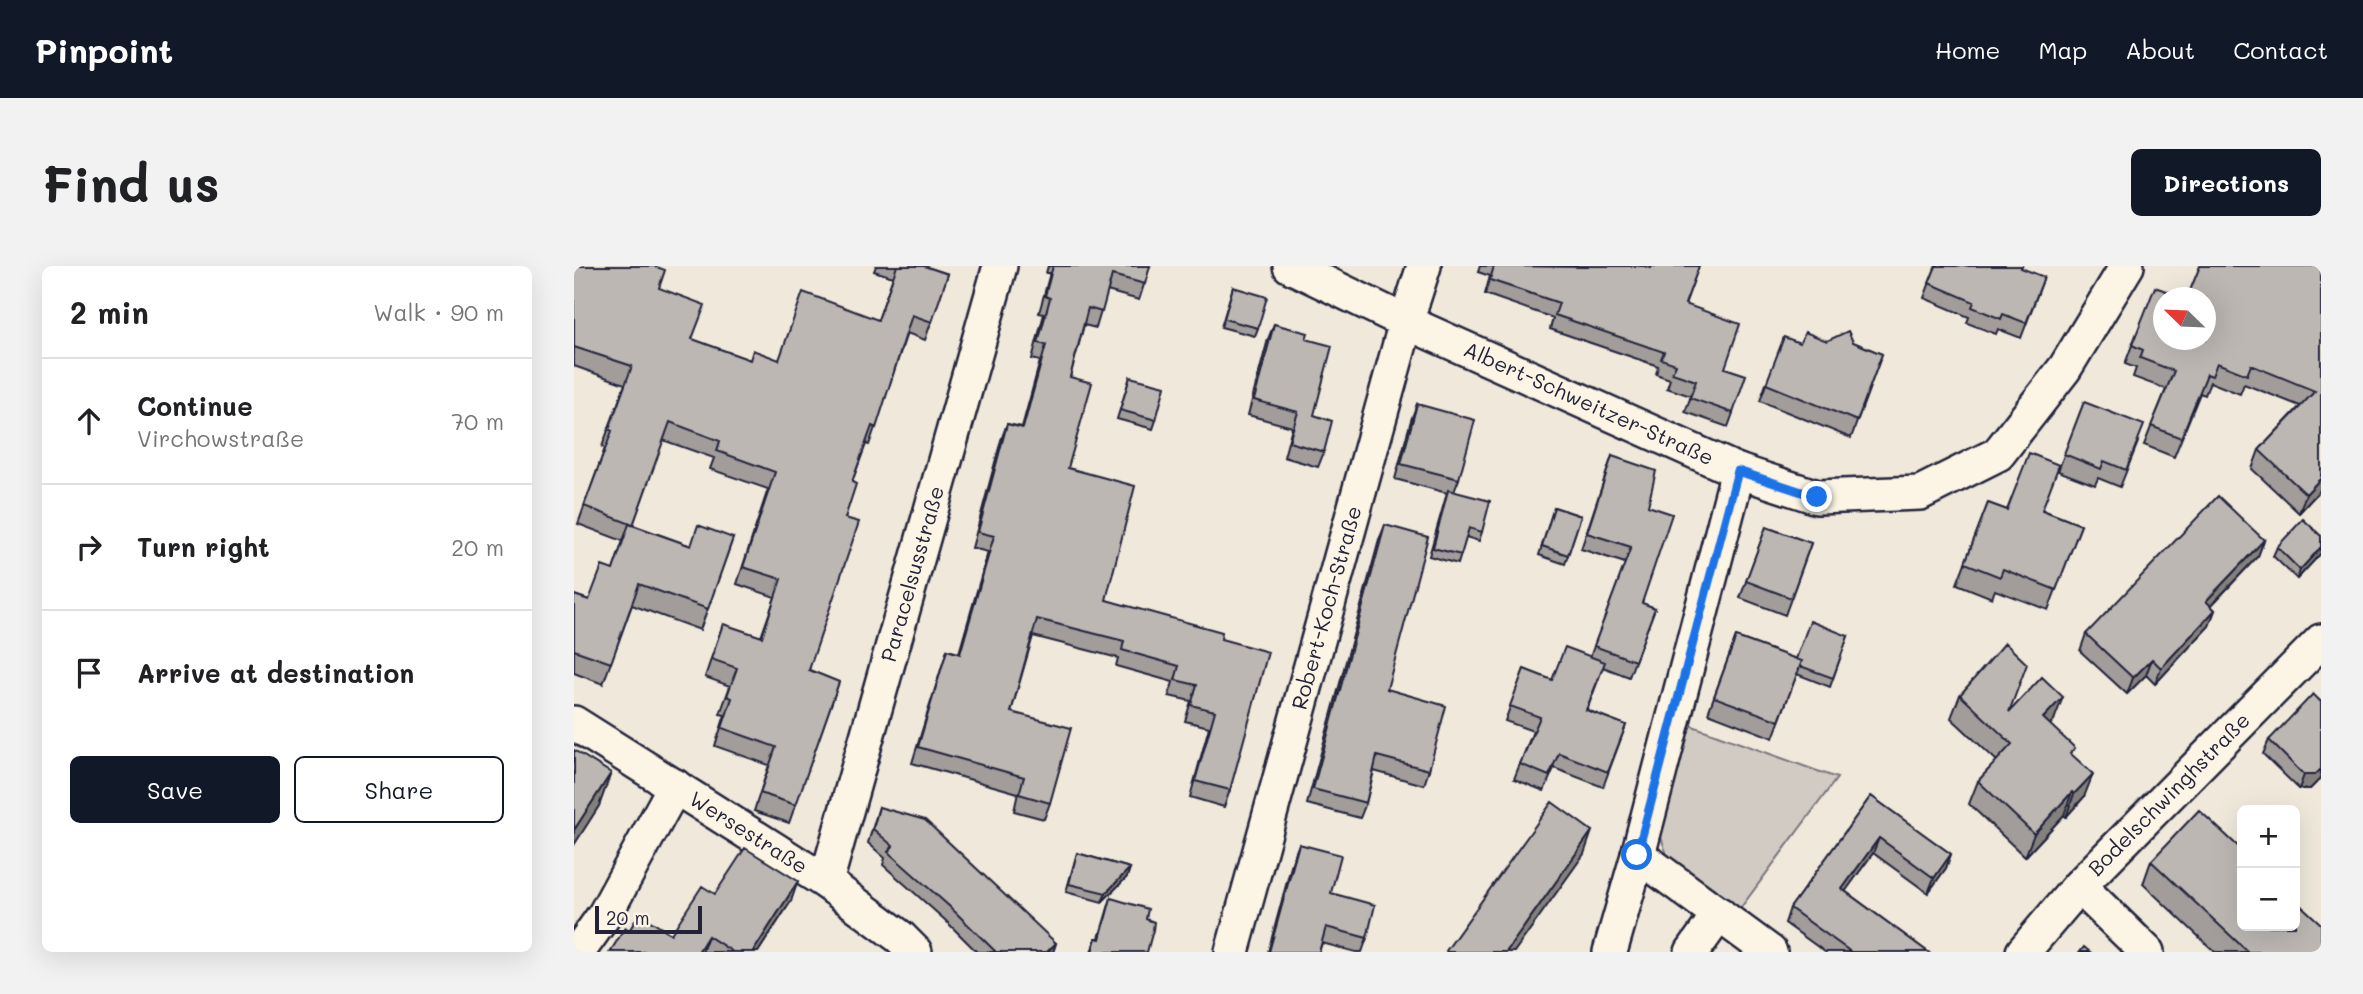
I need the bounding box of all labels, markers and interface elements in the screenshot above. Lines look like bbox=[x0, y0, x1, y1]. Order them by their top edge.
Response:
text: Pinpoint bbox=[35, 28, 173, 71]
text: Home bbox=[1935, 34, 2000, 65]
text: Map bbox=[2038, 34, 2087, 65]
text: About bbox=[2125, 34, 2195, 65]
text: Contact bbox=[2233, 34, 2328, 65]
button: Directions bbox=[2131, 149, 2321, 216]
text: Find us bbox=[42, 151, 220, 214]
north arrow bbox=[2153, 287, 2216, 350]
text: 2 min bbox=[70, 292, 149, 332]
text: Walk · 90 m bbox=[373, 297, 504, 327]
street label: Albert-Schweitzer-Straße bbox=[1460, 335, 1718, 470]
text: Continue bbox=[137, 389, 253, 423]
icon: ahead bbox=[70, 402, 108, 440]
text: 70 m bbox=[451, 406, 504, 436]
text: Virchowstraße bbox=[137, 423, 304, 453]
route end bbox=[1801, 481, 1832, 512]
street label: Paracelsusstraße bbox=[874, 483, 949, 665]
street label: Robert-Koch-Straße bbox=[1285, 503, 1367, 712]
icon: right bbox=[70, 528, 108, 566]
text: Turn right bbox=[137, 530, 270, 564]
text: 20 m bbox=[451, 532, 504, 562]
icon: arrive bbox=[70, 654, 108, 692]
text: Arrive at destination bbox=[137, 656, 414, 690]
street label: Bodelschwinghstraße bbox=[2081, 706, 2255, 881]
button: Save bbox=[70, 756, 280, 823]
button: Share bbox=[294, 756, 504, 823]
street label: Wersestraße bbox=[685, 784, 813, 879]
map controls bbox=[2237, 805, 2300, 931]
button: + bbox=[2237, 805, 2300, 868]
route start bbox=[1621, 839, 1652, 870]
button: − bbox=[2237, 868, 2300, 931]
scale bar bbox=[595, 903, 702, 935]
text: 20 m bbox=[606, 905, 650, 930]

